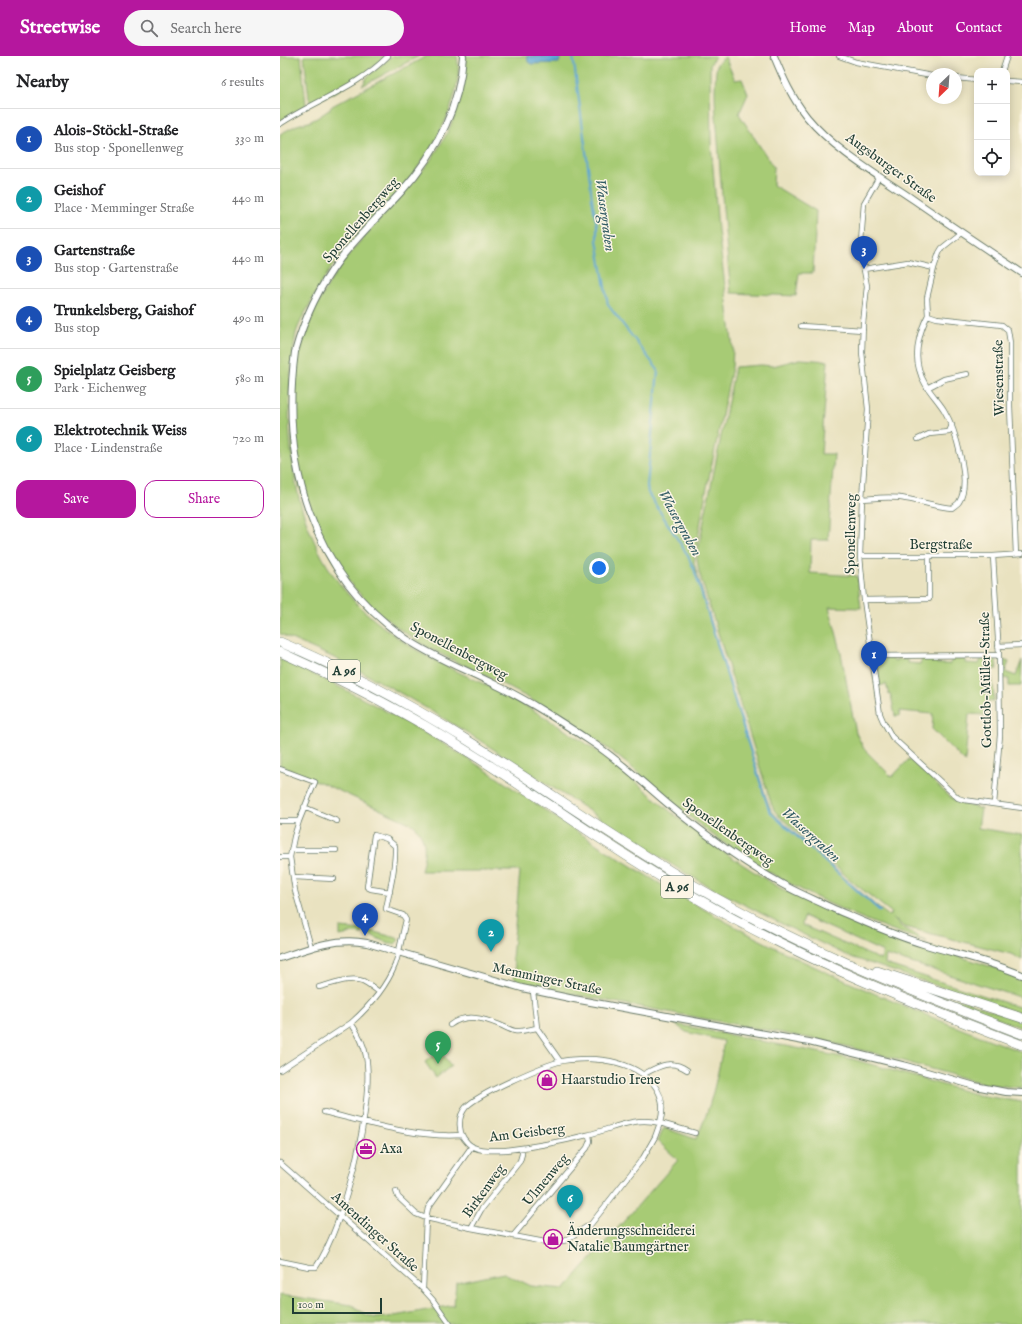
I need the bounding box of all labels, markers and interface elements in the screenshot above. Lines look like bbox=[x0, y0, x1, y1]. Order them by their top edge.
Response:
search box bbox=[124, 10, 404, 46]
text: Streetwise bbox=[20, 16, 100, 40]
icon: search bbox=[138, 17, 160, 39]
text: Search here bbox=[170, 19, 242, 38]
text: Home bbox=[790, 19, 826, 37]
text: Map bbox=[848, 19, 875, 37]
text: About bbox=[897, 19, 933, 37]
text: Contact bbox=[955, 19, 1002, 37]
north arrow bbox=[926, 68, 962, 104]
map controls bbox=[974, 68, 1010, 176]
button: + bbox=[974, 68, 1010, 104]
text: Nearby bbox=[16, 72, 69, 93]
text: 6 results bbox=[221, 74, 264, 91]
button: − bbox=[974, 104, 1010, 140]
text: Alois-Stöckl-Straße bbox=[54, 121, 178, 140]
street label: Augsburger Straße bbox=[841, 128, 940, 207]
text: 1 bbox=[27, 130, 31, 147]
text: 330 m bbox=[235, 130, 264, 147]
text: Bus stop · Sponellenweg bbox=[54, 140, 183, 157]
button: locate bbox=[974, 140, 1010, 176]
street label: Sponellenbergweg bbox=[319, 173, 403, 267]
water label: Wassergraben bbox=[590, 177, 620, 253]
text: Geishof bbox=[54, 181, 104, 200]
text: 2 bbox=[26, 190, 32, 207]
text: 440 m bbox=[232, 190, 264, 207]
text: Place · Memminger Straße bbox=[54, 200, 194, 217]
pin: 3 bbox=[851, 236, 877, 269]
text: Gartenstraße bbox=[54, 241, 135, 260]
text: 3 bbox=[27, 250, 31, 267]
text: 440 m bbox=[232, 250, 264, 267]
text: Bus stop · Gartenstraße bbox=[54, 260, 179, 277]
text: Trunkelsberg, Gaishof bbox=[54, 301, 194, 320]
text: 4 bbox=[26, 310, 32, 327]
text: 490 m bbox=[233, 310, 264, 327]
text: Bus stop bbox=[54, 320, 100, 337]
street label: Wiesenstraße bbox=[989, 339, 1009, 417]
text: Spielplatz Geisberg bbox=[54, 361, 175, 380]
text: 5 bbox=[27, 370, 31, 387]
text: 580 m bbox=[235, 370, 264, 387]
text: Park · Eichenweg bbox=[54, 380, 146, 397]
text: Elektrotechnik Weiss bbox=[54, 421, 187, 440]
text: 6 bbox=[26, 430, 32, 447]
text: 720 m bbox=[233, 430, 264, 447]
text: Place · Lindenstraße bbox=[54, 440, 162, 457]
button: Save bbox=[16, 480, 136, 518]
button: Share bbox=[144, 480, 264, 518]
water label: Wassergraben bbox=[653, 486, 706, 560]
street label: Sponellenweg bbox=[841, 493, 861, 574]
street label: Bergstraße bbox=[910, 536, 973, 554]
your location bbox=[589, 558, 609, 578]
street label: Gottlob-Müller-Straße bbox=[976, 611, 996, 748]
street label: Sponellenbergweg bbox=[407, 618, 511, 684]
pin: 1 bbox=[861, 641, 887, 674]
road number: A 96 bbox=[328, 660, 360, 682]
street label: Sponellenbergweg bbox=[679, 794, 778, 870]
water label: Wassergraben bbox=[777, 803, 845, 867]
road number: A 96 bbox=[661, 876, 693, 898]
pin: 4 bbox=[352, 903, 378, 936]
pin: 2 bbox=[478, 919, 504, 952]
street label: Memminger Straße bbox=[491, 959, 604, 999]
pin: 5 bbox=[425, 1031, 451, 1064]
shop icon: Haarstudio Irene bbox=[536, 1069, 558, 1091]
place label: Haarstudio Irene bbox=[561, 1071, 661, 1089]
street label: Am Geisberg bbox=[487, 1119, 566, 1147]
office icon: Axa bbox=[355, 1138, 377, 1160]
place label: Axa bbox=[379, 1140, 403, 1158]
street label: Ulmenweg bbox=[519, 1150, 574, 1210]
street label: Birkenweg bbox=[458, 1160, 510, 1222]
pin: 6 bbox=[557, 1185, 583, 1218]
street label: Amendinger Straße bbox=[327, 1187, 423, 1276]
place label: Änderungsschneiderei Natalie Baumgärtner bbox=[566, 1221, 696, 1256]
shop icon: Änderungsschneiderei Natalie Baumgärtner bbox=[542, 1228, 564, 1250]
scale bar bbox=[292, 1296, 382, 1315]
text: 100 m bbox=[298, 1298, 324, 1312]

